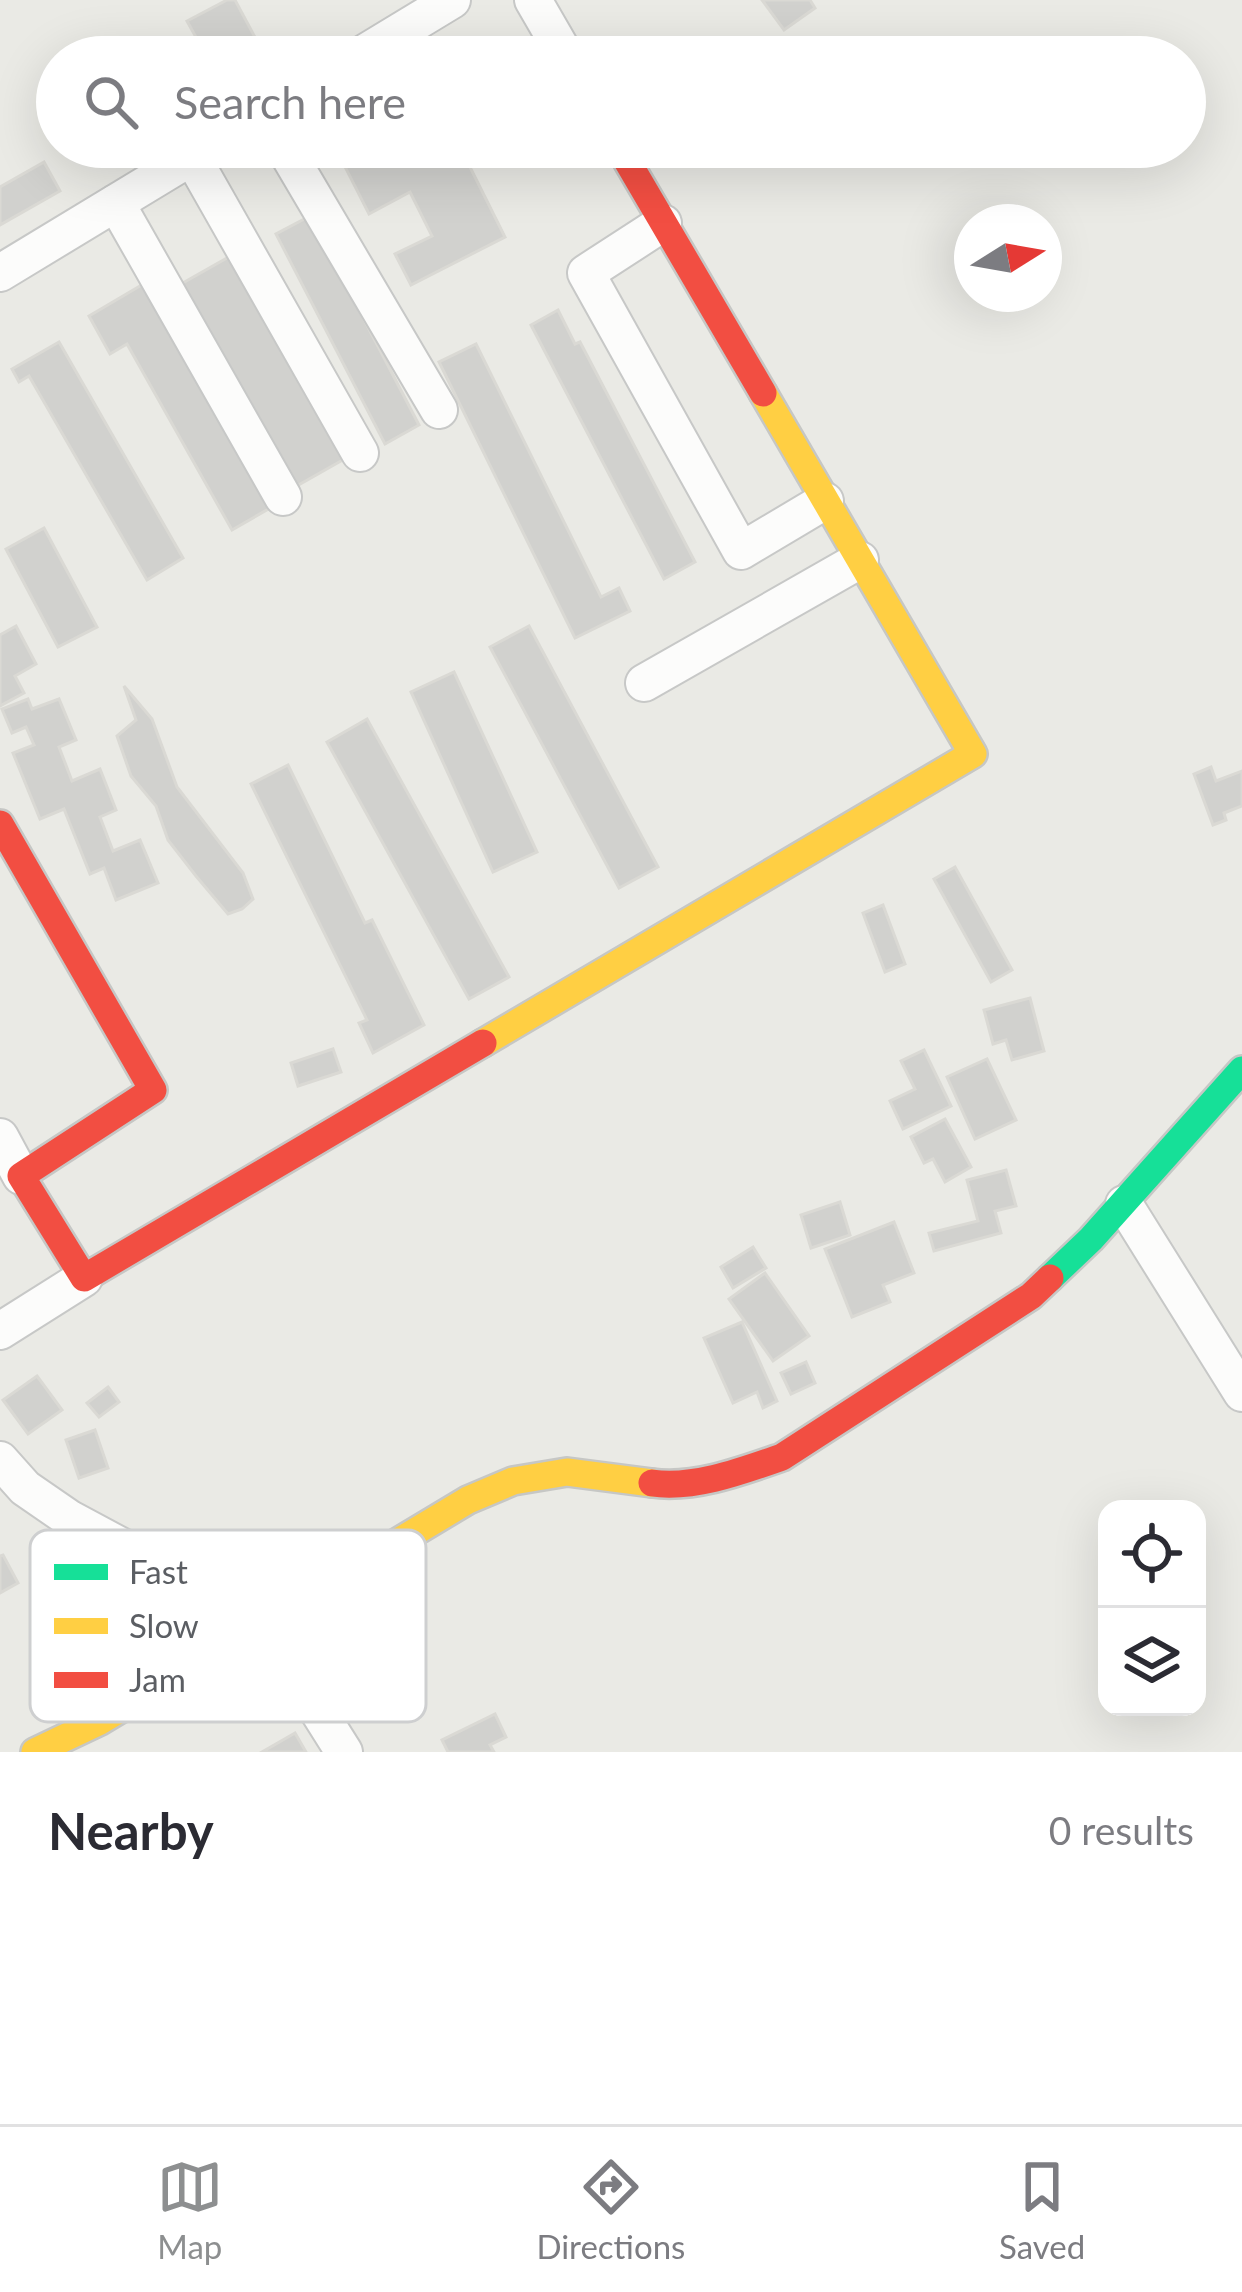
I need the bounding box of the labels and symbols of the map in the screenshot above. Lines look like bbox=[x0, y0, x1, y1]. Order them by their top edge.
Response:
north arrow bbox=[954, 204, 1062, 312]
legend bbox=[30, 1530, 426, 1722]
text: Fast bbox=[129, 1551, 188, 1591]
text: Slow bbox=[129, 1605, 199, 1645]
text: Jam bbox=[129, 1659, 186, 1699]

